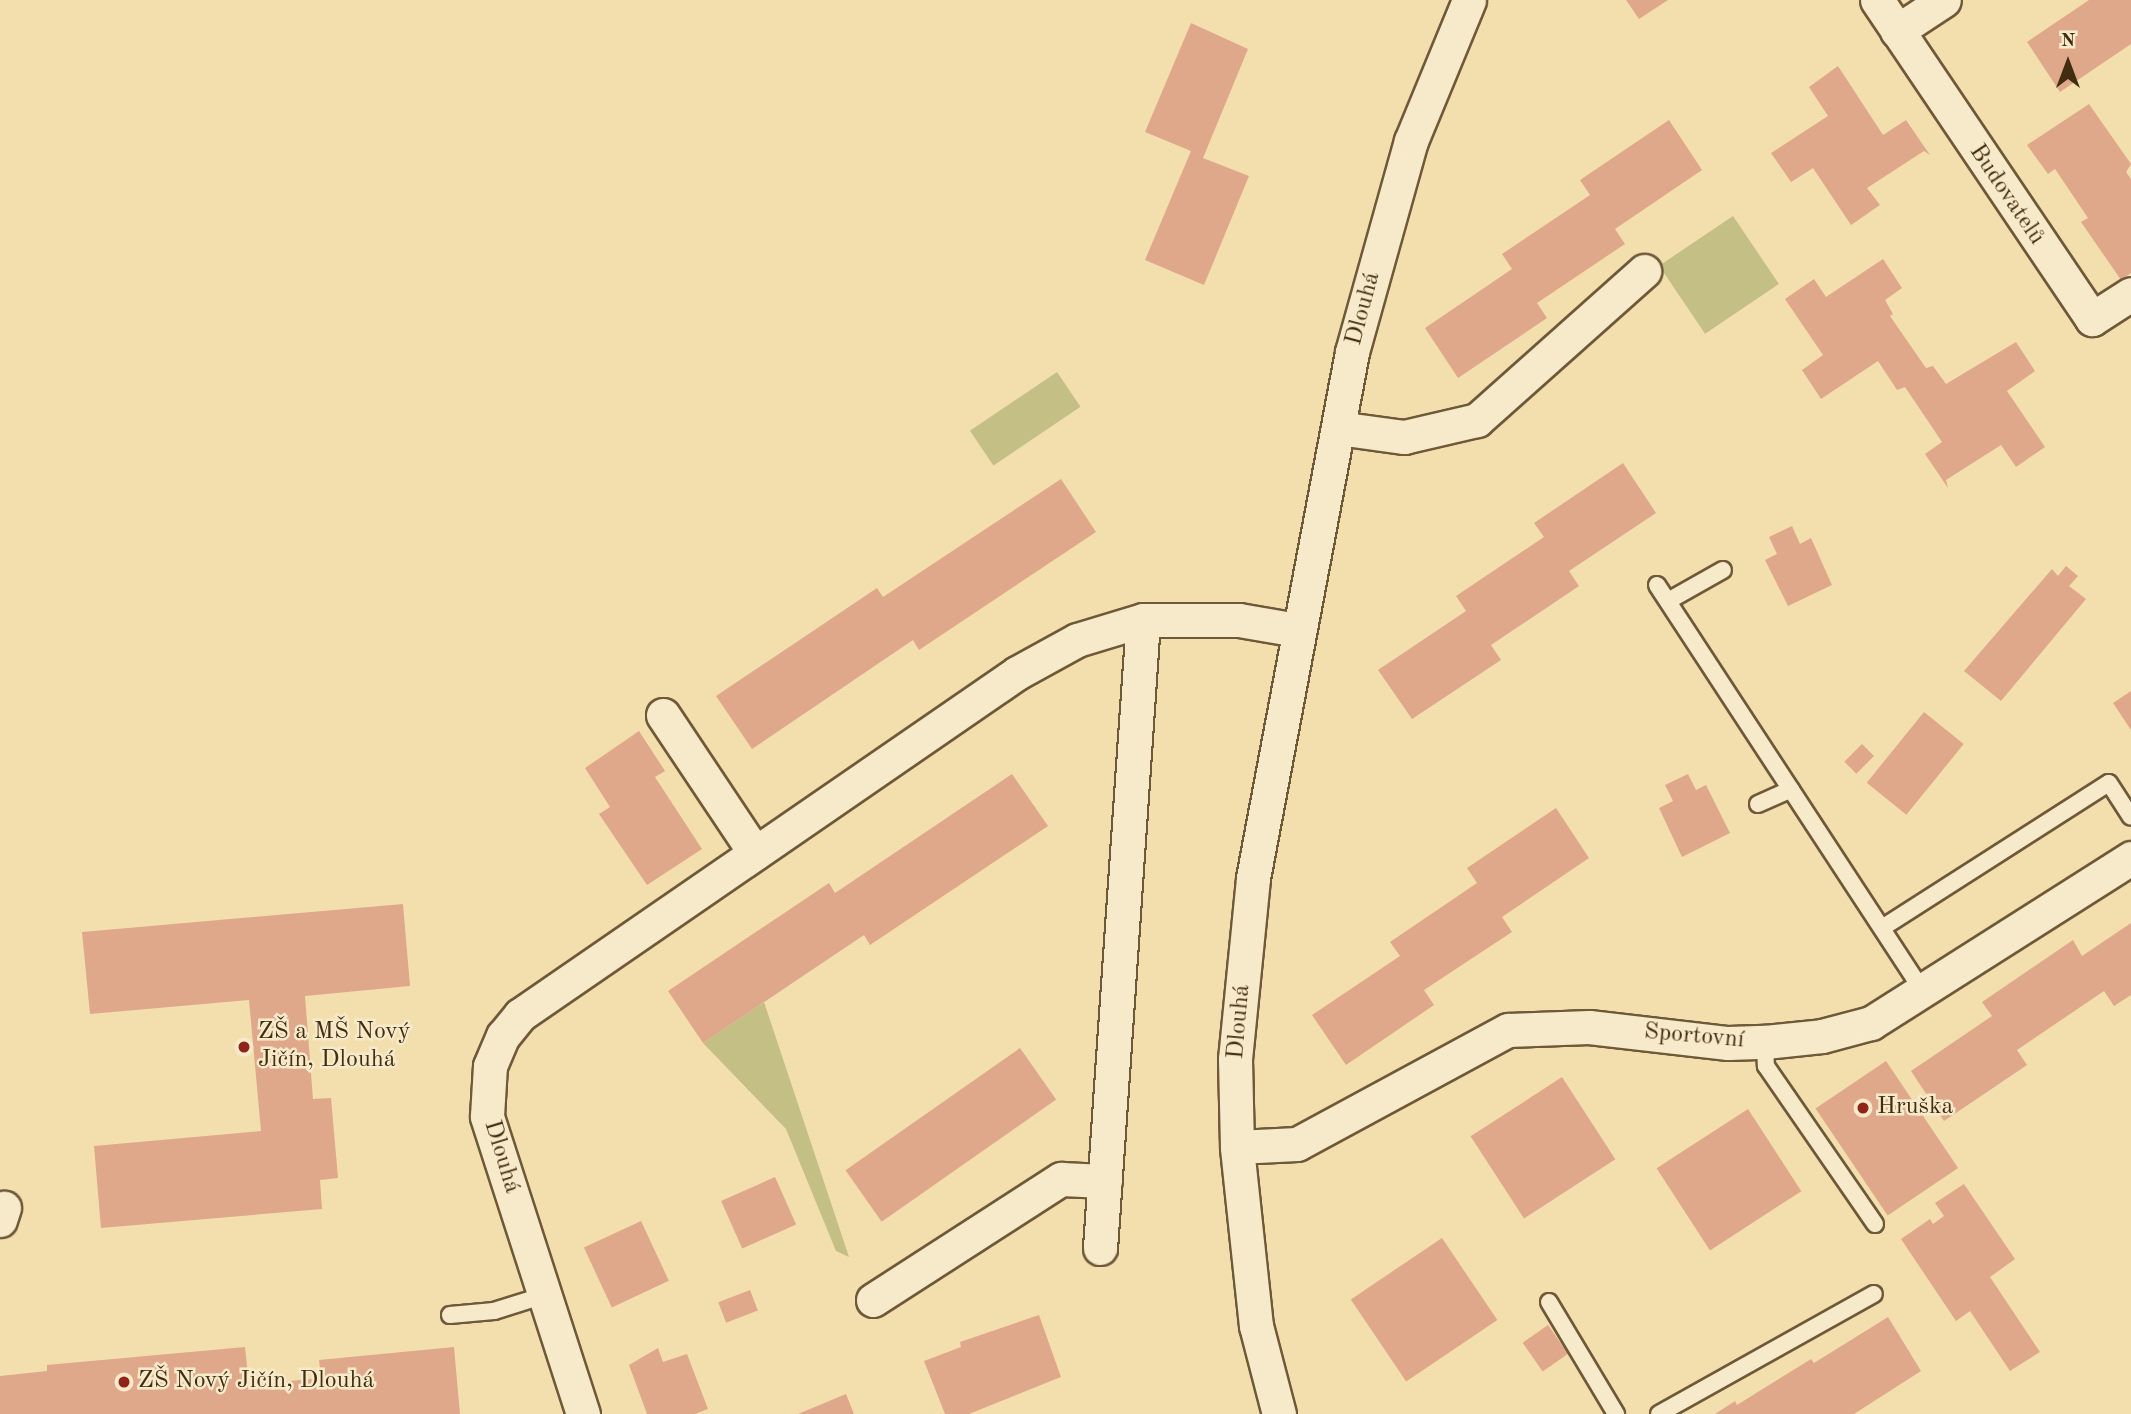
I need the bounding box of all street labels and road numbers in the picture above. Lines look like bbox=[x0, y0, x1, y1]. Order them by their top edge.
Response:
street label: Budovatelů bbox=[1962, 139, 2050, 251]
street label: Dlouhá bbox=[1340, 269, 1388, 349]
street label: Dlouhá bbox=[1222, 983, 1258, 1061]
street label: Sportovní bbox=[1643, 1018, 1745, 1056]
street label: Dlouhá bbox=[476, 1117, 526, 1197]

